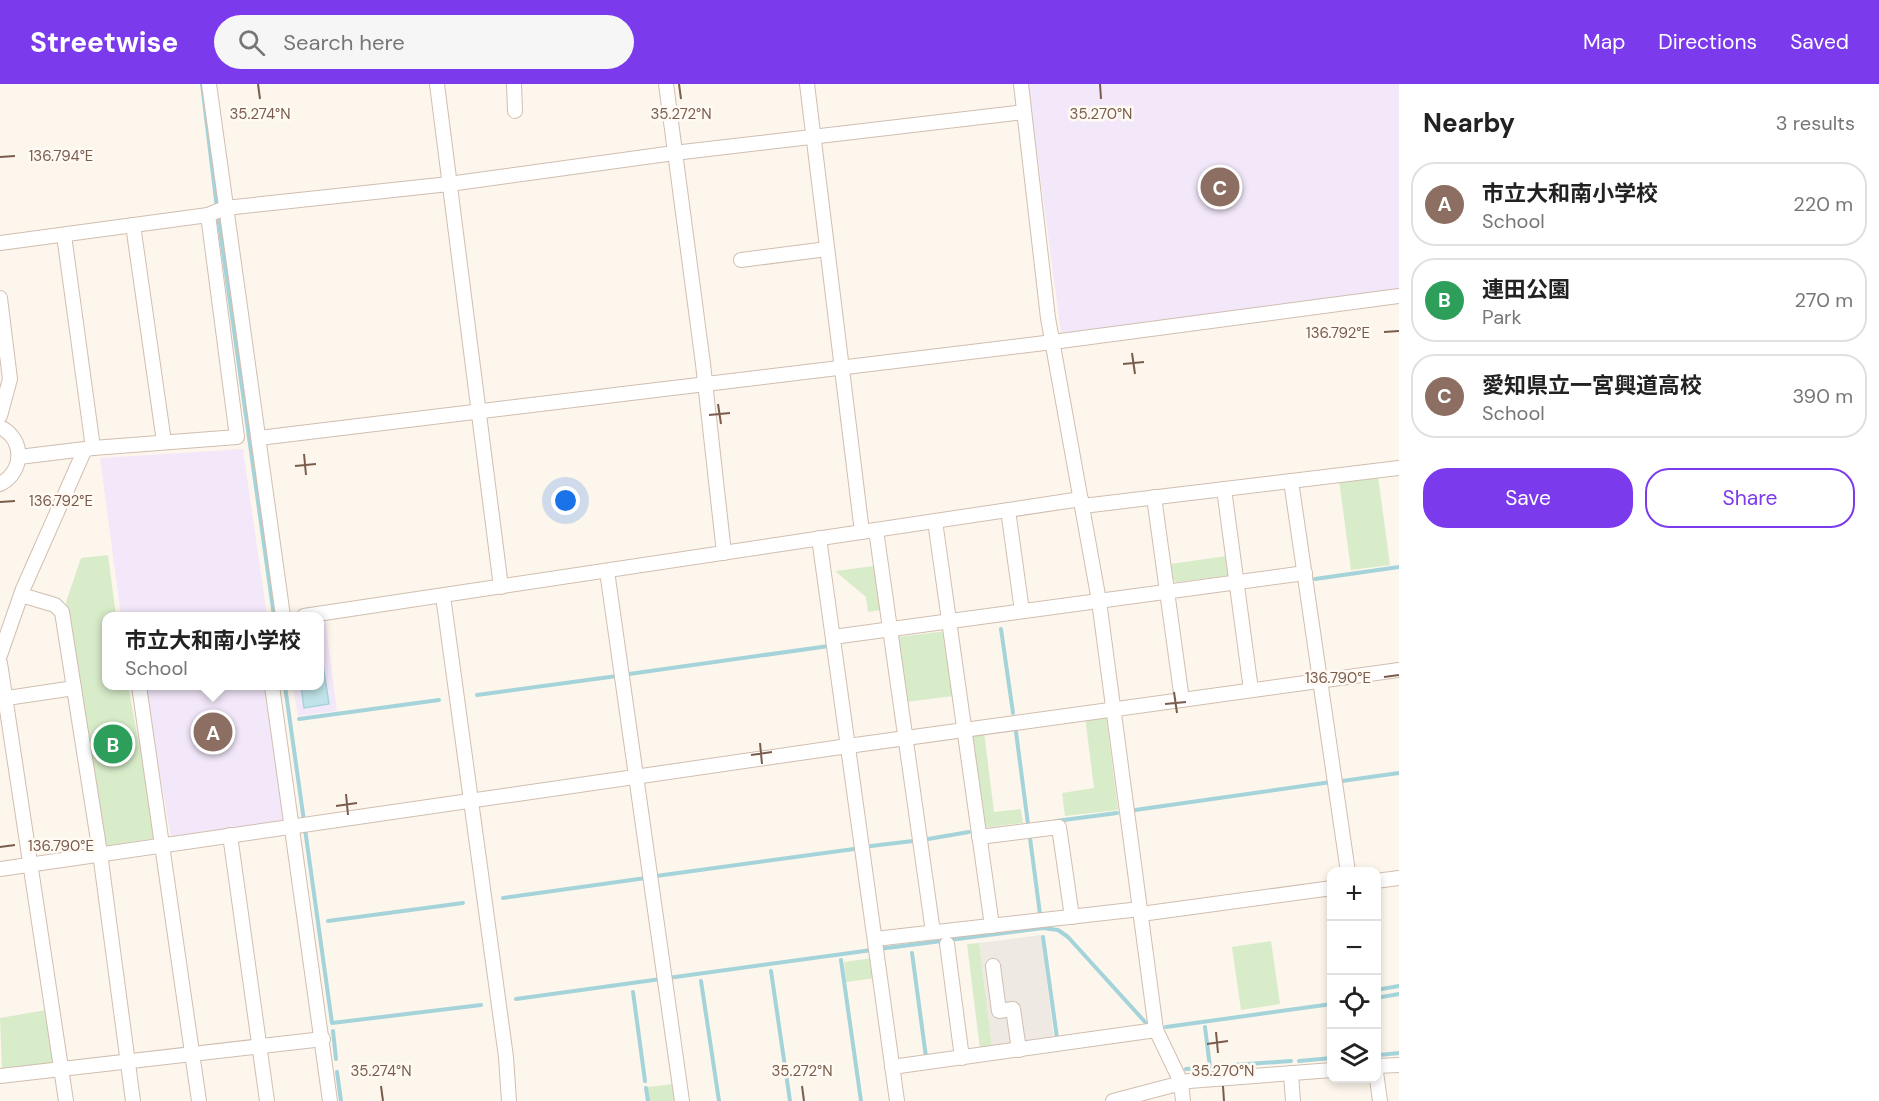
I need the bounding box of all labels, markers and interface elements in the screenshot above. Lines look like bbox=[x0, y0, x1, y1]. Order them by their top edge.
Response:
search box bbox=[214, 15, 634, 69]
text: Streetwise bbox=[30, 24, 178, 61]
icon: search bbox=[235, 26, 268, 59]
text: Search here bbox=[283, 28, 405, 57]
text: Map bbox=[1583, 28, 1625, 56]
text: Directions bbox=[1658, 28, 1757, 56]
text: Saved bbox=[1790, 28, 1849, 56]
text: 35.274°N bbox=[229, 104, 291, 124]
text: 35.272°N bbox=[650, 104, 712, 124]
text: 35.270°N bbox=[1070, 104, 1132, 124]
text: Nearby bbox=[1423, 106, 1515, 140]
text: 3 results bbox=[1776, 110, 1855, 136]
text: 136.794°E bbox=[29, 146, 93, 166]
pin: C bbox=[1200, 164, 1240, 210]
text: 市立大和南小学校 bbox=[1482, 179, 1658, 208]
text: A bbox=[1437, 191, 1452, 217]
text: 220 m bbox=[1793, 191, 1853, 217]
text: School bbox=[1482, 208, 1545, 234]
text: 連田公園 bbox=[1482, 275, 1570, 304]
text: B bbox=[1438, 287, 1451, 313]
text: 270 m bbox=[1795, 287, 1853, 313]
text: Park bbox=[1482, 304, 1522, 330]
text: 136.792°E bbox=[1306, 323, 1370, 343]
text: 愛知県立一宮興道高校 bbox=[1482, 371, 1702, 400]
text: C bbox=[1437, 383, 1452, 409]
text: 390 m bbox=[1792, 383, 1853, 409]
text: School bbox=[1482, 400, 1545, 426]
button: Save bbox=[1423, 468, 1633, 528]
button: Share bbox=[1645, 468, 1855, 528]
your location bbox=[551, 486, 580, 515]
text: 136.792°E bbox=[29, 491, 93, 511]
popup bbox=[102, 612, 324, 690]
text: 市立大和南小学校 bbox=[125, 626, 301, 655]
text: School bbox=[125, 655, 188, 681]
text: 136.790°E bbox=[1305, 668, 1371, 688]
pin: A bbox=[194, 710, 232, 754]
pin: B bbox=[94, 722, 132, 766]
text: 136.790°E bbox=[28, 836, 94, 856]
map controls bbox=[1327, 867, 1381, 1083]
button: + bbox=[1327, 867, 1381, 921]
button: − bbox=[1327, 921, 1381, 975]
button: locate bbox=[1327, 975, 1381, 1029]
button: layers bbox=[1327, 1029, 1381, 1083]
text: 35.274°N bbox=[350, 1061, 412, 1081]
text: 35.272°N bbox=[771, 1061, 833, 1081]
text: 35.270°N bbox=[1192, 1061, 1254, 1081]

